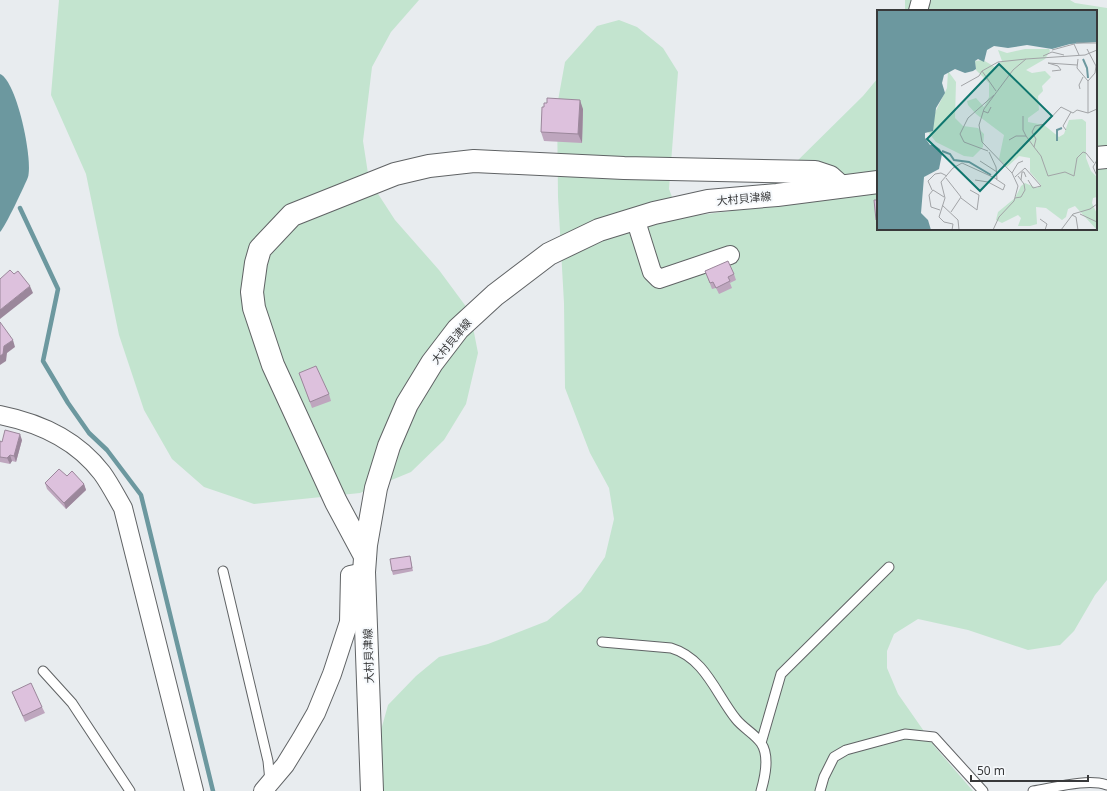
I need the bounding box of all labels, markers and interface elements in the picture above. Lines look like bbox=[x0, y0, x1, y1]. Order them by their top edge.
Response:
inset map bbox=[877, 10, 1097, 230]
street label: 大村貝津線 bbox=[716, 188, 772, 208]
street label: 大村貝津線 bbox=[428, 315, 474, 367]
street label: 大村貝津線 bbox=[360, 628, 376, 684]
scale bar bbox=[971, 757, 1088, 783]
text: 50 m bbox=[977, 762, 1005, 779]

